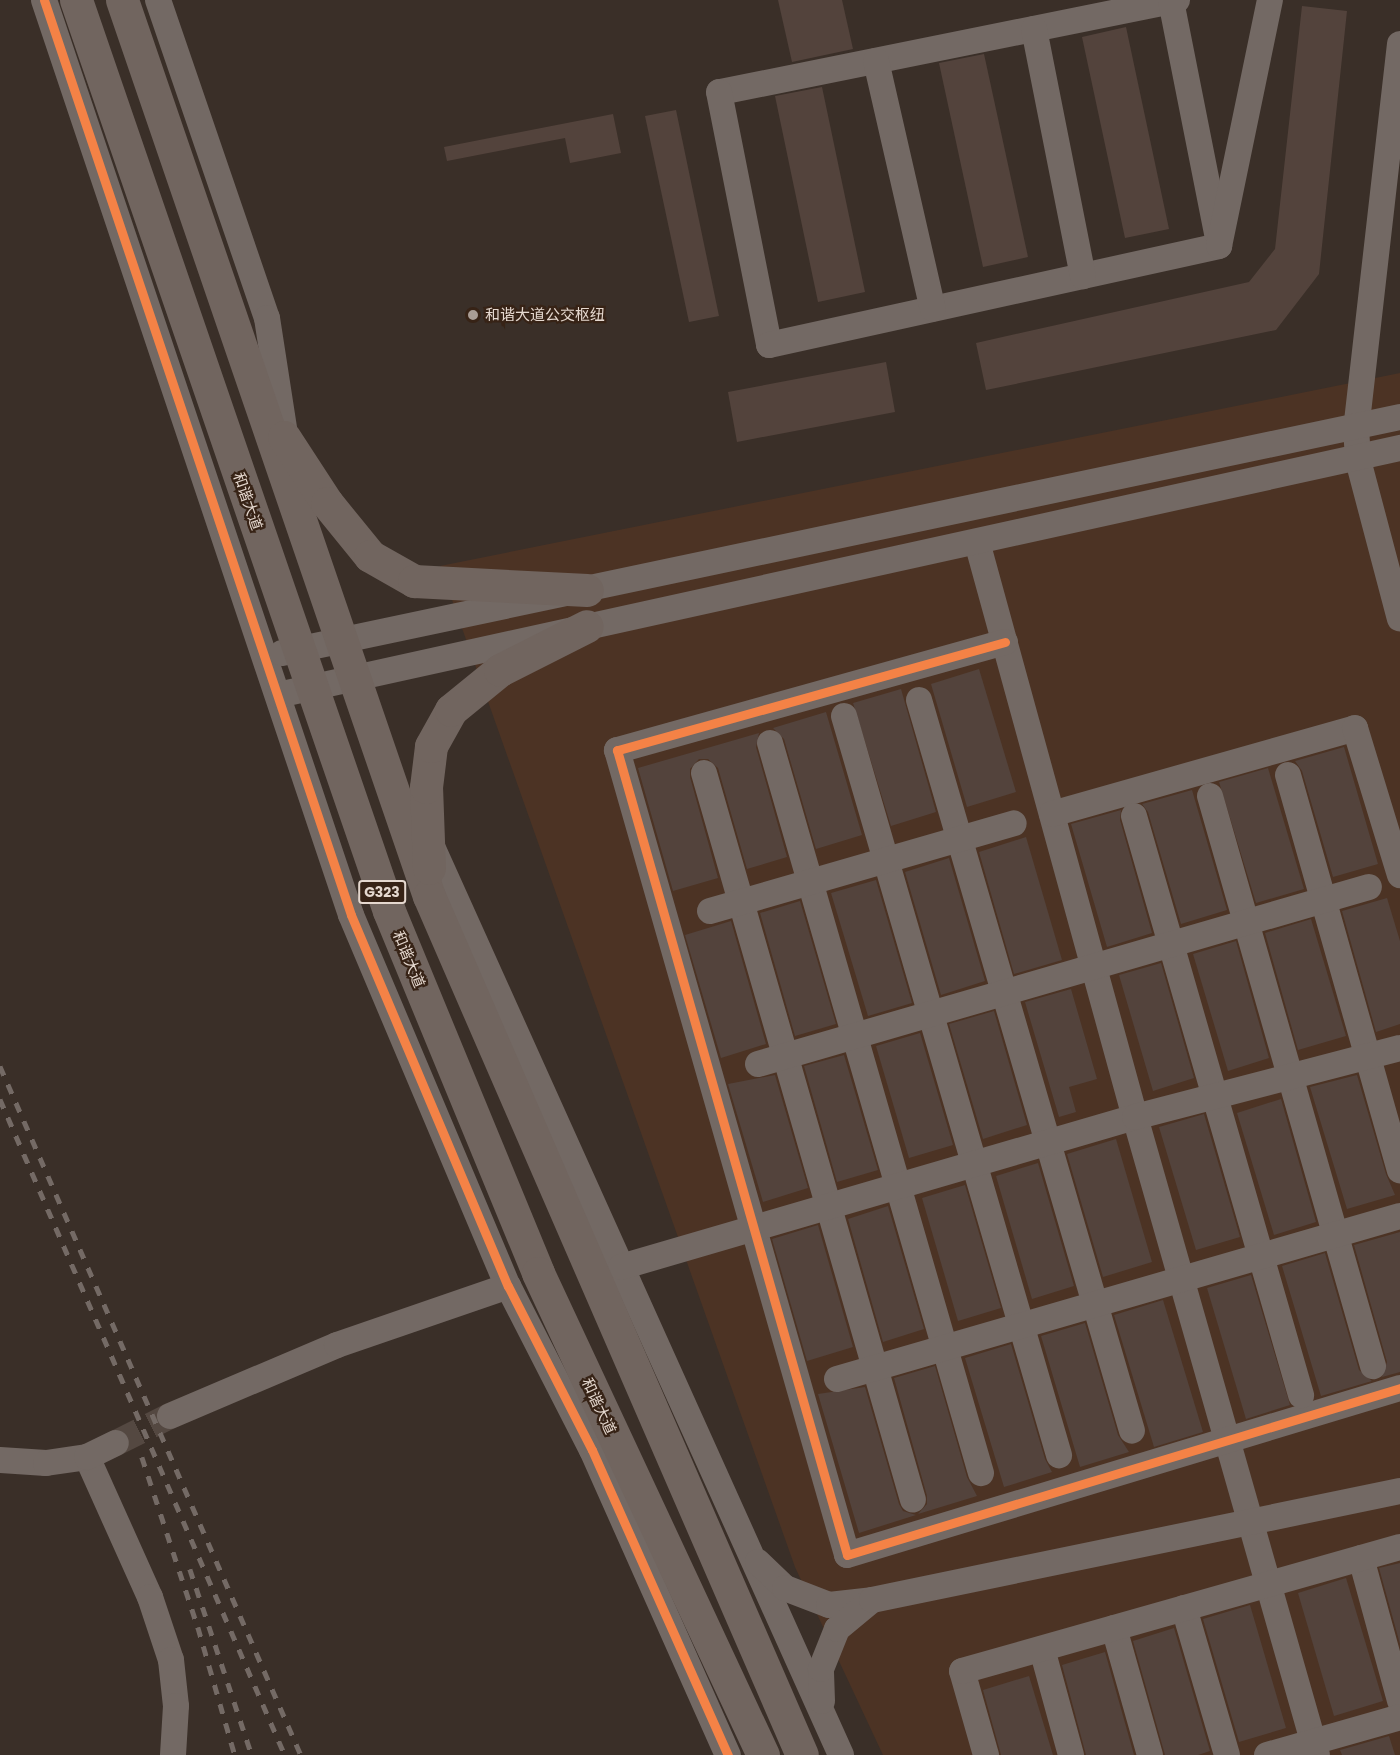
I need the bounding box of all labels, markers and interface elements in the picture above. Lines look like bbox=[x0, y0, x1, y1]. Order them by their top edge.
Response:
place label: 和谐大道公交枢纽 bbox=[485, 306, 605, 324]
marker: 和谐大道公交枢纽 bbox=[466, 308, 480, 322]
street label: 和谐大道 bbox=[230, 470, 266, 532]
road number: G323 bbox=[358, 881, 406, 903]
street label: 和谐大道 bbox=[389, 928, 429, 990]
street label: 和谐大道 bbox=[578, 1375, 620, 1437]

